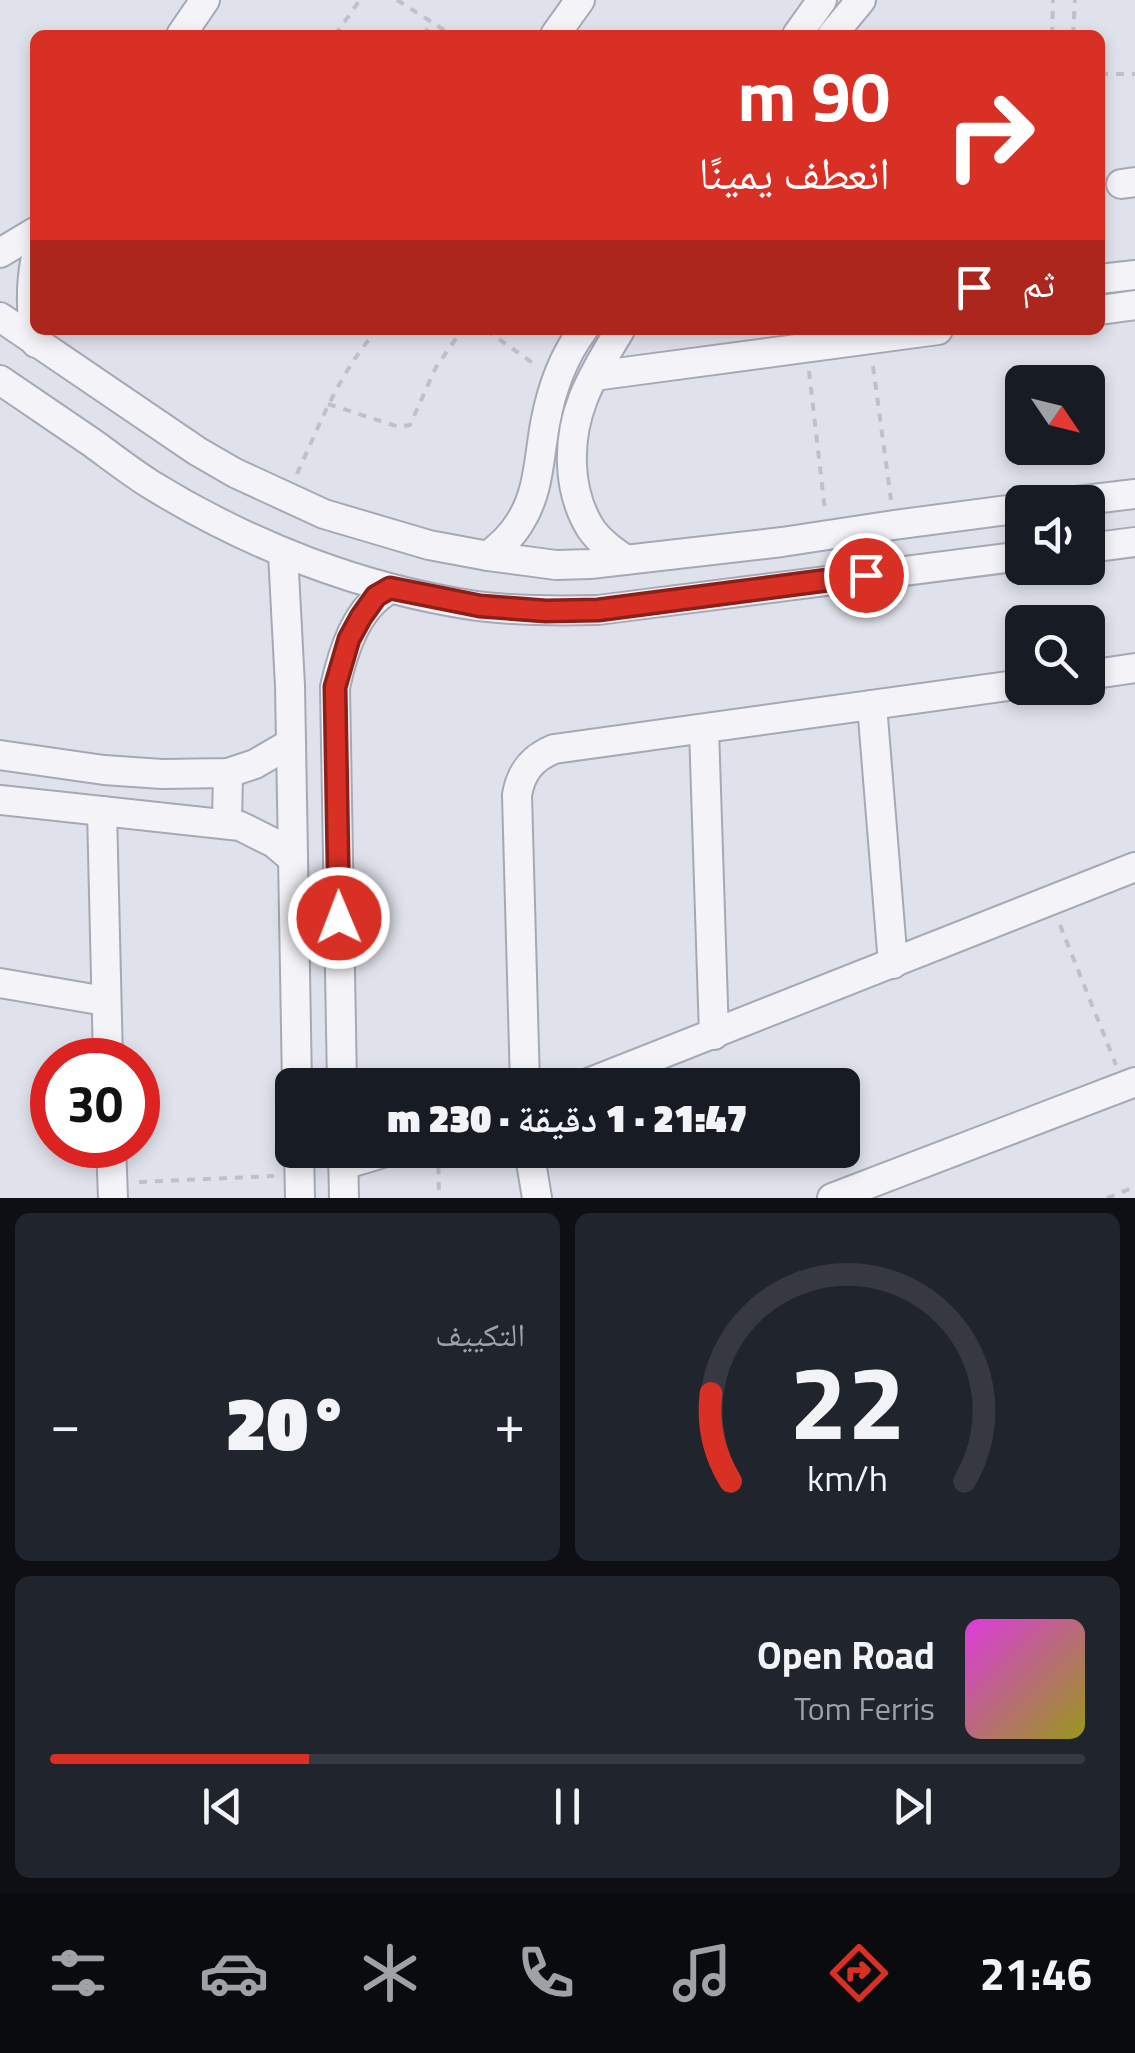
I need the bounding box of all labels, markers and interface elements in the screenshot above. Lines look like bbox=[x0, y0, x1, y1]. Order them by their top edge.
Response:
text: 90 m bbox=[737, 42, 890, 148]
icon: right bbox=[925, 70, 1055, 200]
text: انعطف يمينًا bbox=[699, 138, 890, 206]
text: ثم bbox=[1022, 254, 1055, 312]
icon: arrive bbox=[947, 260, 1002, 315]
north arrow bbox=[1005, 365, 1105, 465]
map controls bbox=[1005, 365, 1105, 705]
button: sound bbox=[1005, 485, 1105, 585]
pin bbox=[824, 533, 909, 618]
icon: arrive bbox=[839, 548, 894, 603]
button: search bbox=[1005, 605, 1105, 705]
position arrow bbox=[287, 866, 391, 970]
speed limit sign: 30 bbox=[30, 1038, 160, 1168]
text: 21:47 · 1 دقيقة · 230 m bbox=[388, 1089, 747, 1147]
text: التكييف bbox=[435, 1310, 525, 1358]
text: 22 bbox=[789, 1321, 906, 1479]
text: 20° bbox=[226, 1365, 349, 1479]
text: − bbox=[50, 1381, 81, 1464]
text: + bbox=[494, 1381, 525, 1464]
text: km/h bbox=[807, 1450, 888, 1505]
text: Open Road bbox=[757, 1626, 935, 1684]
text: Tom Ferris bbox=[794, 1684, 935, 1732]
icon: previous bbox=[195, 1779, 250, 1834]
icon: pause bbox=[540, 1779, 595, 1834]
icon: next bbox=[885, 1779, 940, 1834]
icon: filters bbox=[43, 1938, 113, 2008]
icon: car bbox=[199, 1938, 269, 2008]
icon: climate bbox=[355, 1938, 425, 2008]
icon: phone bbox=[511, 1938, 581, 2008]
icon: music bbox=[667, 1938, 737, 2008]
icon: directions bbox=[824, 1938, 894, 2008]
text: 21:46 bbox=[980, 1939, 1092, 2007]

